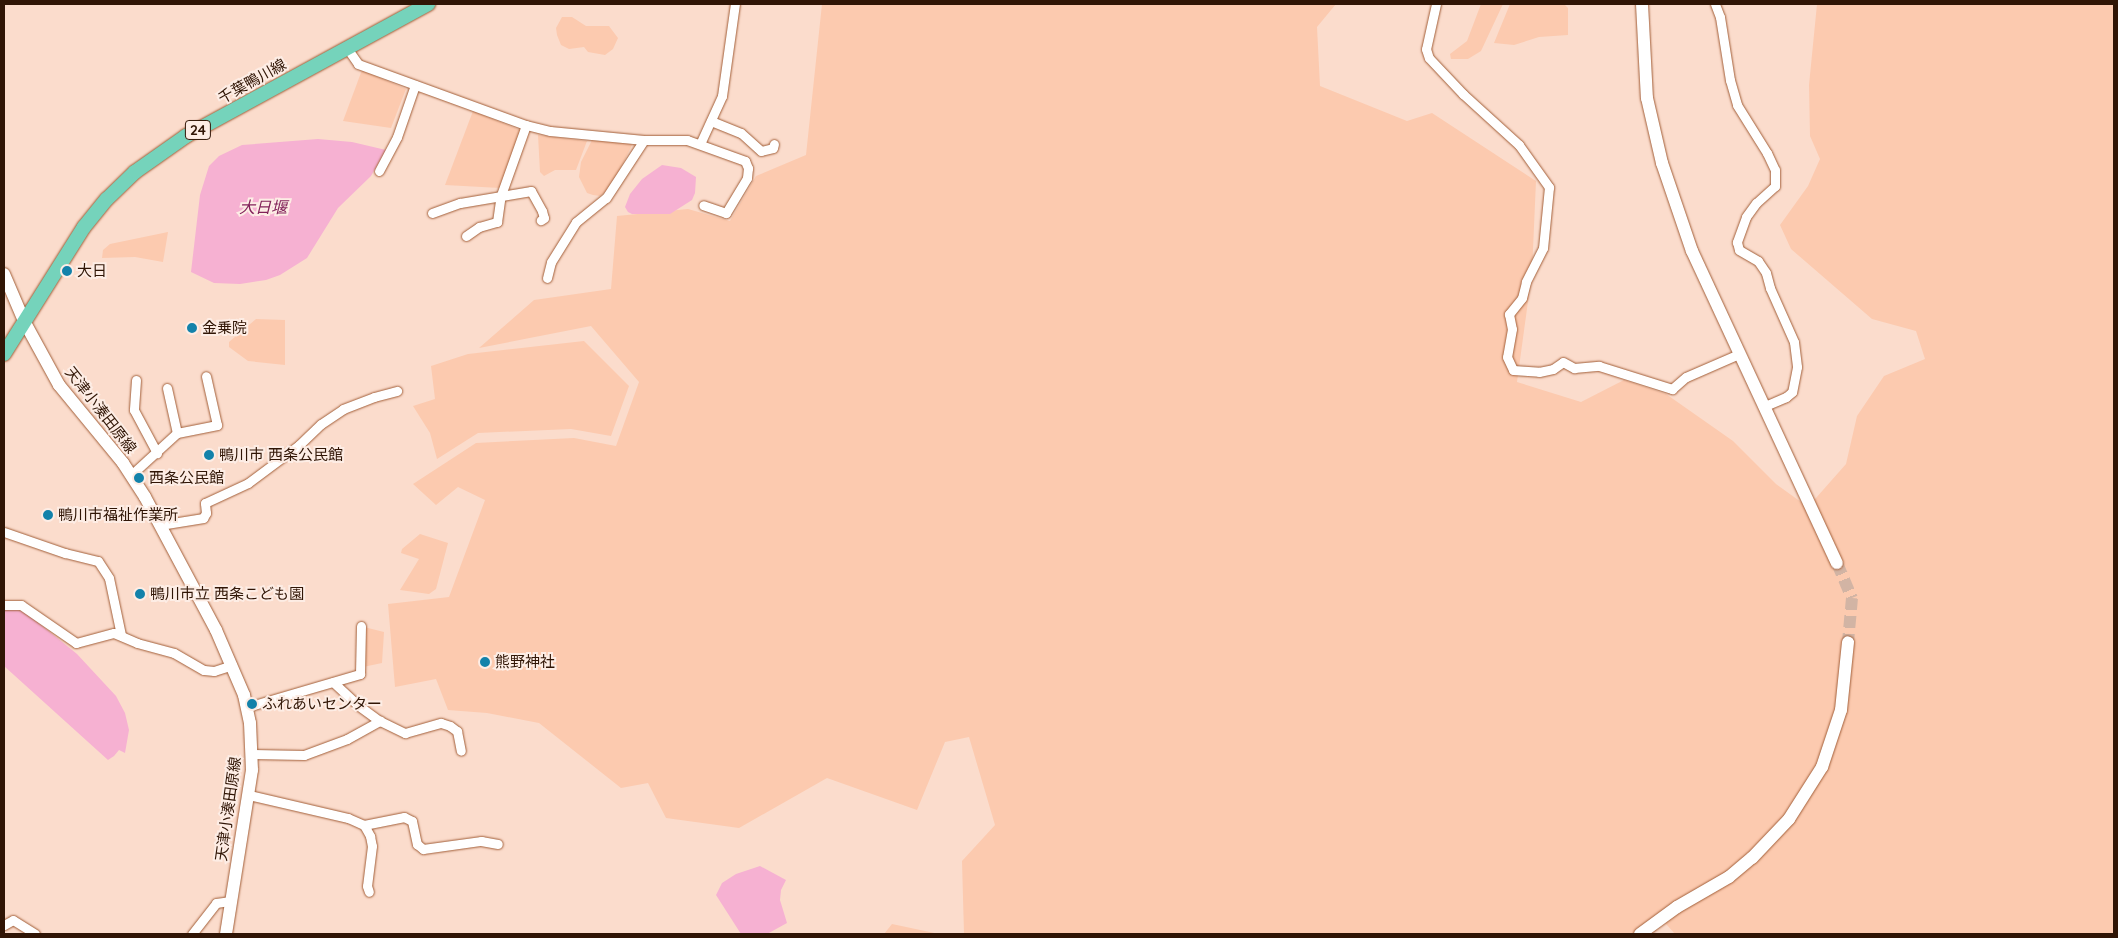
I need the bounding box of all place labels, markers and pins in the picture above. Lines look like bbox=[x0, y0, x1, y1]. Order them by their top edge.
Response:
place label: 大日 bbox=[77, 262, 107, 280]
marker: 大日 bbox=[61, 265, 73, 277]
place label: 金乗院 bbox=[202, 319, 247, 337]
marker: 金乗院 bbox=[186, 322, 198, 334]
place label: 鴨川市 西条公民館 bbox=[219, 446, 343, 464]
marker: 鴨川市 西条公民館 bbox=[203, 449, 215, 461]
place label: 西条公民館 bbox=[149, 469, 224, 487]
marker: 西条公民館 bbox=[133, 472, 145, 484]
place label: 鴨川市福祉作業所 bbox=[58, 506, 178, 524]
marker: 鴨川市福祉作業所 bbox=[42, 509, 54, 521]
place label: 鴨川市立 西条こども園 bbox=[150, 585, 304, 603]
marker: 鴨川市立 西条こども園 bbox=[134, 588, 146, 600]
place label: 熊野神社 bbox=[495, 653, 555, 671]
marker: 熊野神社 bbox=[479, 656, 491, 668]
place label: ふれあいセンター bbox=[262, 695, 382, 713]
marker: ふれあいセンター bbox=[246, 698, 258, 710]

